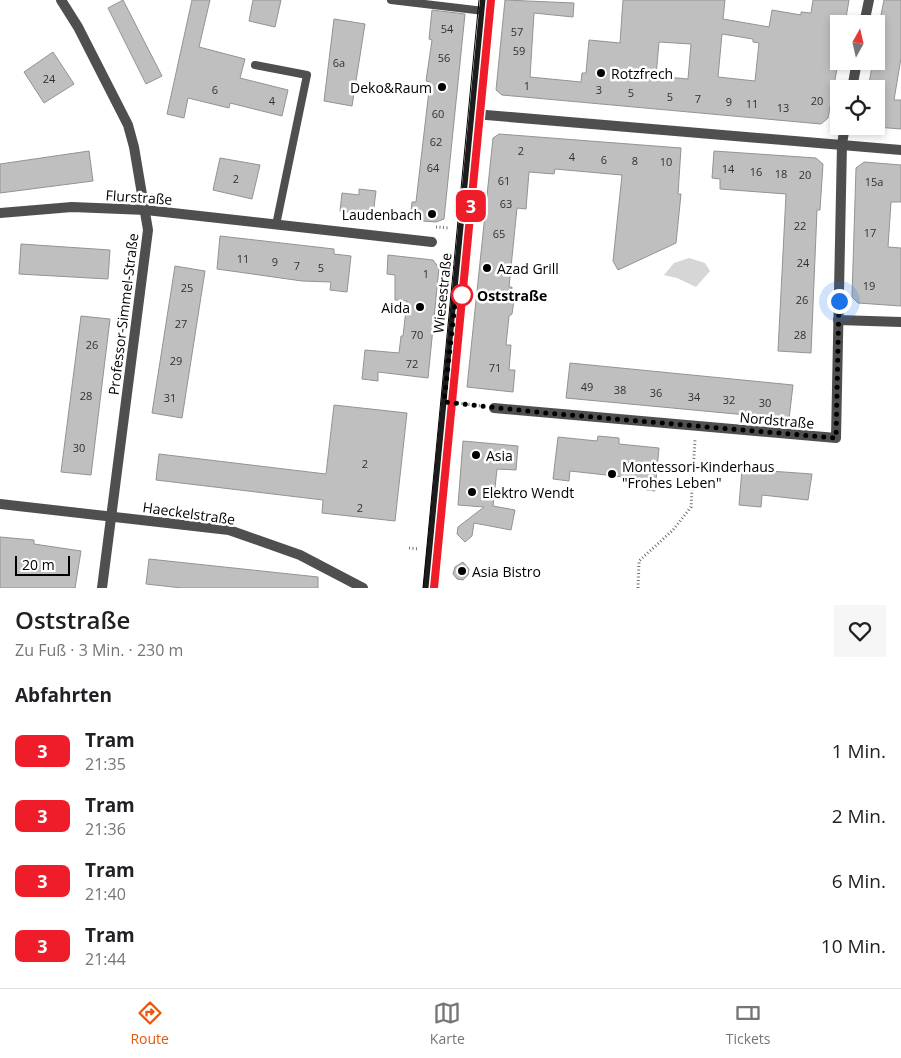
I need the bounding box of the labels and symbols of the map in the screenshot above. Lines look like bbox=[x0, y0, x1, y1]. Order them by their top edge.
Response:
north arrow bbox=[830, 15, 885, 70]
house number: 54 bbox=[441, 21, 454, 36]
house number: 57 bbox=[511, 24, 523, 39]
house number: 59 bbox=[513, 43, 525, 58]
house number: 56 bbox=[438, 50, 450, 65]
house number: 6a bbox=[333, 55, 345, 70]
place label: Rotzfrech bbox=[611, 64, 673, 83]
marker: Rotzfrech bbox=[595, 67, 607, 79]
house number: 24 bbox=[43, 71, 56, 86]
place label: Deko&Raum bbox=[350, 78, 432, 97]
house number: 1 bbox=[524, 78, 530, 93]
marker: Deko&Raum bbox=[436, 81, 448, 93]
house number: 6 bbox=[212, 82, 218, 97]
house number: 3 bbox=[596, 82, 602, 97]
house number: 5 bbox=[628, 85, 634, 100]
house number: 5 bbox=[667, 89, 673, 104]
house number: 7 bbox=[695, 91, 701, 106]
house number: 4 bbox=[269, 93, 276, 108]
house number: 20 bbox=[811, 93, 823, 108]
house number: 9 bbox=[726, 94, 732, 109]
house number: 11 bbox=[746, 96, 758, 111]
house number: 13 bbox=[777, 100, 789, 115]
house number: 60 bbox=[432, 106, 444, 121]
house number: 62 bbox=[430, 134, 442, 149]
house number: 2 bbox=[518, 143, 524, 158]
house number: 4 bbox=[569, 149, 576, 164]
house number: 6 bbox=[601, 152, 607, 167]
house number: 8 bbox=[632, 153, 638, 168]
house number: 10 bbox=[660, 154, 672, 169]
house number: 64 bbox=[427, 160, 440, 175]
house number: 14 bbox=[722, 161, 735, 176]
house number: 16 bbox=[750, 164, 762, 179]
house number: 18 bbox=[775, 166, 787, 181]
house number: 20 bbox=[799, 167, 811, 182]
house number: 2 bbox=[233, 171, 239, 186]
house number: 61 bbox=[498, 173, 510, 188]
house number: 15a bbox=[865, 174, 883, 189]
street label: Flurstraße bbox=[105, 185, 173, 209]
line badge: 3 bbox=[455, 190, 487, 222]
house number: 63 bbox=[500, 196, 512, 211]
place label: Laudenbach bbox=[342, 205, 422, 224]
marker: Laudenbach bbox=[426, 208, 438, 220]
house number: 22 bbox=[794, 218, 806, 233]
house number: 17 bbox=[864, 225, 876, 240]
house number: 65 bbox=[493, 226, 505, 241]
street label: Professor-Simmel-Straße bbox=[104, 232, 142, 396]
house number: 11 bbox=[237, 251, 249, 266]
street label: Wiesestraße bbox=[428, 252, 456, 334]
house number: 9 bbox=[272, 254, 278, 269]
house number: 24 bbox=[797, 255, 810, 270]
house number: 7 bbox=[294, 258, 300, 273]
place label: Azad Grill bbox=[497, 259, 559, 278]
house number: 5 bbox=[318, 260, 324, 275]
marker: Azad Grill bbox=[481, 262, 493, 274]
house number: 1 bbox=[423, 266, 429, 281]
house number: 19 bbox=[863, 278, 875, 293]
house number: 25 bbox=[181, 280, 193, 295]
marker: Oststraße bbox=[451, 284, 473, 306]
place label: Oststraße bbox=[477, 286, 547, 305]
your location bbox=[827, 289, 852, 314]
house number: 26 bbox=[796, 292, 808, 307]
place label: Aida bbox=[381, 298, 410, 317]
marker: Aida bbox=[414, 301, 426, 313]
house number: 27 bbox=[175, 316, 187, 331]
house number: 70 bbox=[411, 327, 423, 342]
house number: 28 bbox=[794, 327, 806, 342]
house number: 26 bbox=[86, 337, 98, 352]
house number: 29 bbox=[170, 353, 182, 368]
house number: 72 bbox=[406, 356, 418, 371]
house number: 71 bbox=[489, 360, 501, 375]
house number: 49 bbox=[581, 379, 593, 394]
house number: 38 bbox=[614, 382, 626, 397]
house number: 36 bbox=[650, 385, 662, 400]
house number: 28 bbox=[80, 388, 92, 403]
house number: 34 bbox=[688, 389, 701, 404]
house number: 31 bbox=[164, 390, 176, 405]
house number: 32 bbox=[723, 392, 735, 407]
house number: 30 bbox=[759, 395, 771, 410]
street label: Nordstraße bbox=[739, 407, 815, 433]
house number: 30 bbox=[73, 440, 85, 455]
place label: Asia bbox=[486, 446, 513, 465]
marker: Asia bbox=[470, 449, 482, 461]
house number: 2 bbox=[362, 456, 368, 471]
place label: Montessori-Kinderhaus "Frohes Leben" bbox=[622, 457, 775, 492]
marker: Montessori-Kinderhaus "Frohes Leben" bbox=[606, 468, 618, 480]
place label: Elektro Wendt bbox=[482, 483, 574, 502]
marker: Elektro Wendt bbox=[466, 486, 478, 498]
street label: Haeckelstraße bbox=[142, 497, 237, 529]
house number: 2 bbox=[357, 500, 363, 515]
scale bar bbox=[15, 553, 70, 576]
place label: Asia Bistro bbox=[472, 562, 541, 581]
marker: Asia Bistro bbox=[456, 565, 468, 577]

